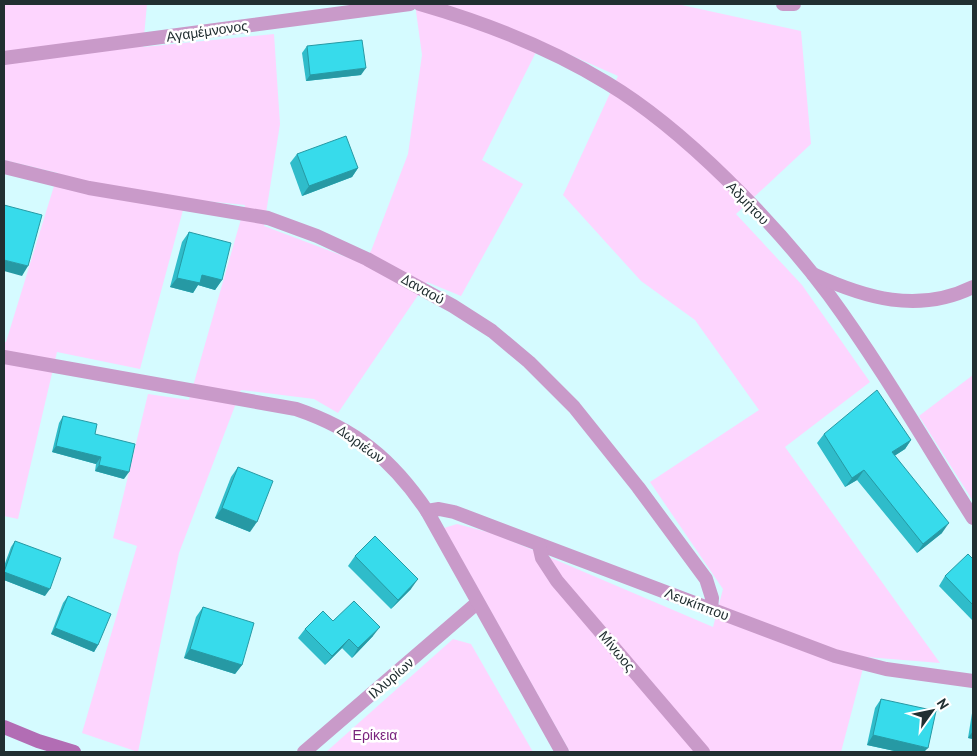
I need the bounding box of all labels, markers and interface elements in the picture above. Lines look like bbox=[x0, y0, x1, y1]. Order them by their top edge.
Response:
street label: Αγαμέμνονος bbox=[165, 16, 249, 46]
street label: Αδμήτου bbox=[723, 178, 773, 228]
street label: Δαναού bbox=[398, 270, 448, 308]
street label: Δωριέων bbox=[334, 421, 388, 467]
street label: Λευκίππου bbox=[662, 584, 732, 624]
street label: Μίνωος bbox=[595, 627, 639, 675]
street label: Ιλλυρίων bbox=[365, 653, 417, 703]
north arrow bbox=[907, 686, 957, 736]
text: N bbox=[933, 695, 953, 713]
park label: Ερίκεια bbox=[353, 726, 397, 744]

